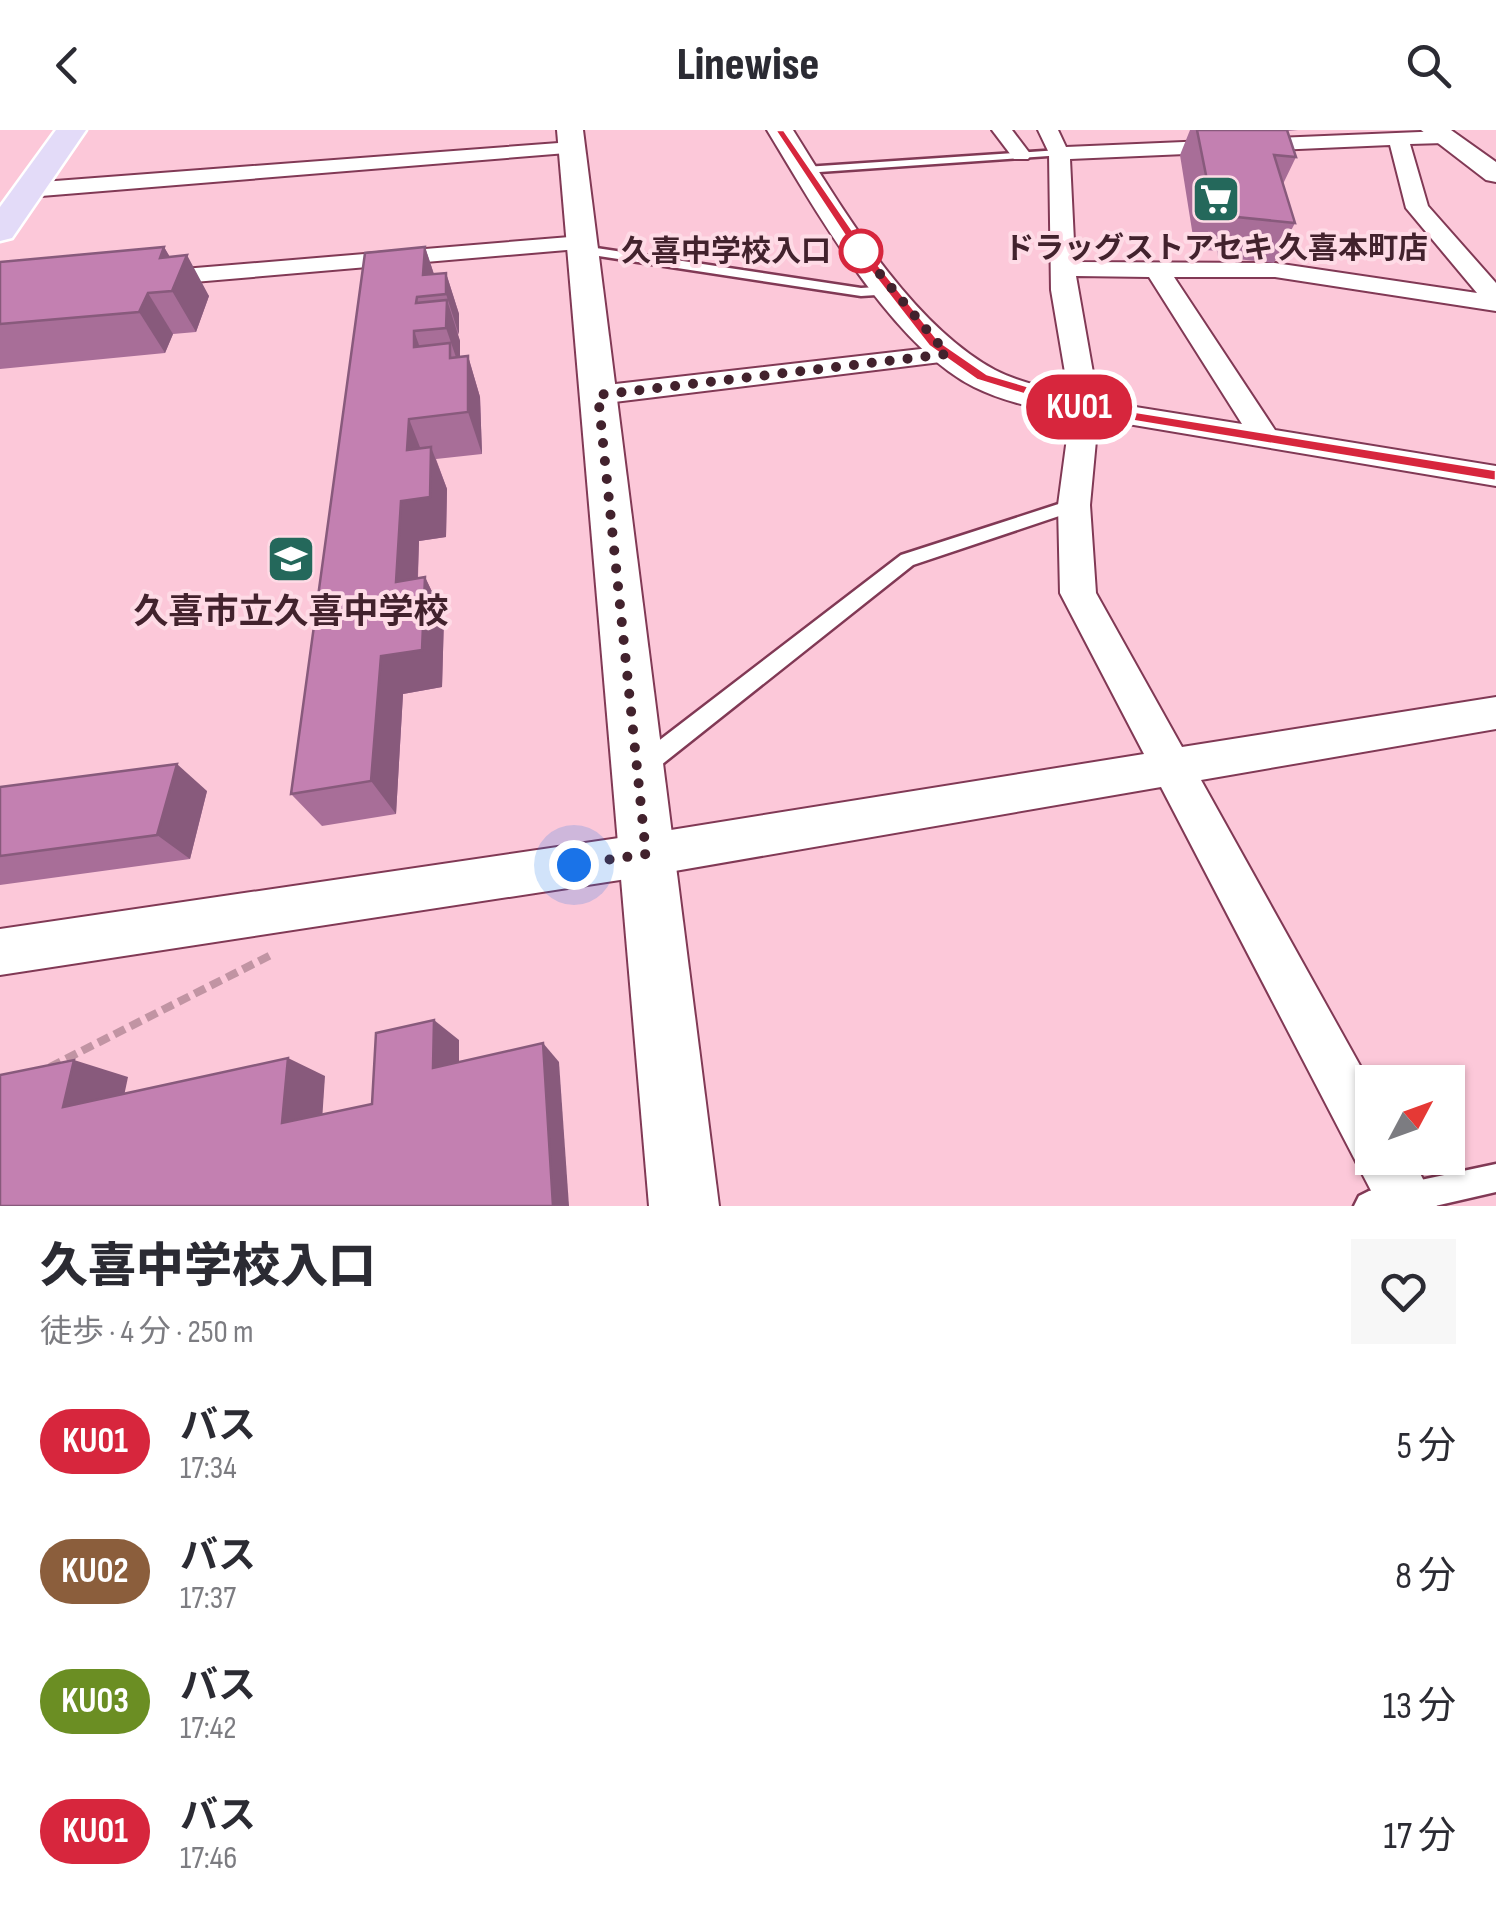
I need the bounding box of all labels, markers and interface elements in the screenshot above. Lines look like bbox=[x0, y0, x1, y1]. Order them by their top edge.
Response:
icon: back bbox=[40, 38, 95, 93]
text: Linewise bbox=[677, 38, 819, 93]
icon: search bbox=[1401, 38, 1456, 93]
supermarket icon: ドラッグストアセキ 久喜本町店 bbox=[1190, 173, 1242, 225]
marker: 久喜中学校入口 bbox=[840, 230, 882, 272]
place label: ドラッグストアセキ 久喜本町店 bbox=[1004, 231, 1428, 267]
place label: 久喜中学校入口 bbox=[621, 234, 831, 270]
line badge: KU01 bbox=[1009, 374, 1149, 440]
text: KU01 bbox=[1046, 386, 1112, 429]
school or university icon: 久喜市立久喜中学校 bbox=[265, 533, 317, 585]
place label: 久喜市立久喜中学校 bbox=[133, 591, 449, 634]
your location bbox=[549, 840, 599, 890]
north arrow bbox=[1355, 1065, 1465, 1175]
map controls bbox=[1355, 1065, 1465, 1175]
text: 久喜中学校入口 bbox=[40, 1239, 376, 1296]
button: heart bbox=[1351, 1239, 1456, 1344]
text: 徒歩 · 4 分 · 250 m bbox=[40, 1313, 253, 1352]
text: バス bbox=[180, 1404, 256, 1449]
text: KU01 bbox=[62, 1420, 128, 1463]
text: 5 分 bbox=[1397, 1424, 1456, 1469]
text: 17:34 bbox=[180, 1449, 237, 1488]
text: バス bbox=[180, 1534, 256, 1579]
text: KU02 bbox=[61, 1550, 129, 1593]
text: 8 分 bbox=[1395, 1554, 1456, 1599]
text: 17:37 bbox=[180, 1579, 236, 1618]
text: バス bbox=[180, 1664, 256, 1709]
text: KU03 bbox=[61, 1680, 129, 1723]
text: 13 分 bbox=[1383, 1684, 1456, 1729]
text: 17:42 bbox=[180, 1709, 236, 1748]
text: バス bbox=[180, 1794, 256, 1839]
text: KU01 bbox=[62, 1810, 128, 1853]
text: 17 分 bbox=[1384, 1814, 1456, 1859]
text: 17:46 bbox=[180, 1839, 237, 1878]

